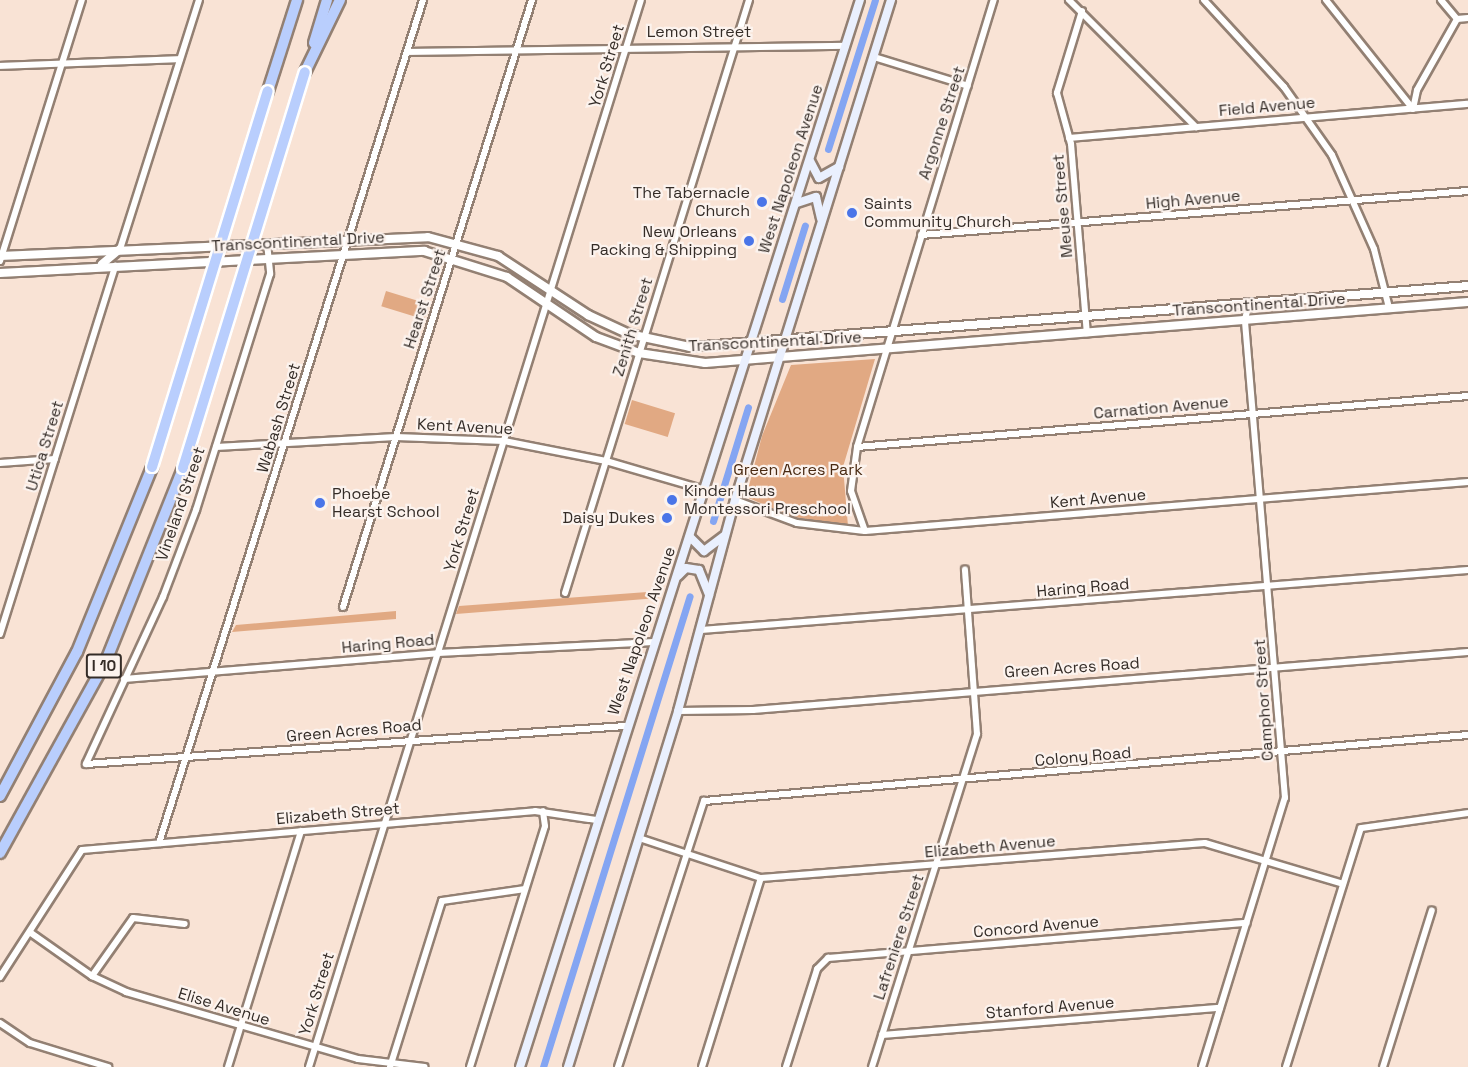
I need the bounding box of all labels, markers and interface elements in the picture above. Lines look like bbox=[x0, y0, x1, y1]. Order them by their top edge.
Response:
street label: York Street bbox=[585, 22, 629, 110]
street label: Lemon Street bbox=[647, 22, 751, 42]
street label: Argonne Street bbox=[915, 64, 969, 182]
street label: West Napoleon Avenue bbox=[755, 82, 827, 256]
street label: Field Avenue bbox=[1218, 93, 1316, 121]
street label: Meuse Street bbox=[1049, 153, 1077, 259]
place label: The Tabernacle Church bbox=[632, 183, 750, 221]
street label: High Avenue bbox=[1145, 186, 1241, 214]
place label: Saints Community Church bbox=[864, 194, 1011, 232]
marker: The Tabernacle Church bbox=[755, 195, 769, 209]
marker: Saints Community Church bbox=[845, 206, 859, 220]
place label: New Orleans Packing & Shipping bbox=[590, 222, 737, 260]
street label: Transcontinental Drive bbox=[211, 228, 385, 256]
marker: New Orleans Packing & Shipping bbox=[742, 234, 756, 248]
street label: Hearst Street bbox=[400, 247, 450, 351]
street label: Zenith Street bbox=[609, 275, 657, 379]
street label: Transcontinental Drive bbox=[1172, 289, 1346, 321]
street label: Transcontinental Drive bbox=[688, 328, 862, 356]
street label: Wabash Street bbox=[253, 361, 305, 475]
street label: Carnation Avenue bbox=[1093, 393, 1229, 423]
street label: Utica Street bbox=[22, 398, 68, 494]
street label: Kent Avenue bbox=[416, 415, 514, 439]
street label: Vineland Street bbox=[152, 444, 210, 564]
park label: Green Acres Park bbox=[733, 460, 863, 480]
place label: Kinder Haus Montessori Preschool bbox=[684, 481, 851, 519]
place label: Phoebe Hearst School bbox=[332, 484, 440, 522]
street label: Kent Avenue bbox=[1049, 485, 1147, 513]
street label: York Street bbox=[440, 486, 484, 574]
marker: Kinder Haus Montessori Preschool bbox=[665, 493, 679, 507]
marker: Phoebe Hearst School bbox=[313, 496, 327, 510]
place label: Daisy Dukes bbox=[562, 508, 655, 528]
marker: Daisy Dukes bbox=[660, 511, 674, 525]
street label: West Napoleon Avenue bbox=[604, 544, 680, 718]
street label: Haring Road bbox=[1036, 574, 1130, 602]
street label: Haring Road bbox=[341, 630, 435, 658]
street label: Camphor Street bbox=[1250, 638, 1278, 762]
road number: I 10 bbox=[84, 654, 124, 678]
street label: Green Acres Road bbox=[1004, 654, 1140, 682]
street label: Green Acres Road bbox=[285, 716, 423, 746]
street label: Colony Road bbox=[1034, 743, 1132, 771]
street label: Elizabeth Street bbox=[275, 799, 401, 829]
street label: Elizabeth Avenue bbox=[924, 832, 1056, 862]
street label: Lafreniere Street bbox=[870, 872, 928, 1002]
street label: Concord Avenue bbox=[972, 912, 1100, 942]
street label: York Street bbox=[295, 950, 339, 1038]
street label: Elise Avenue bbox=[176, 984, 272, 1030]
street label: Stanford Avenue bbox=[985, 993, 1115, 1023]

